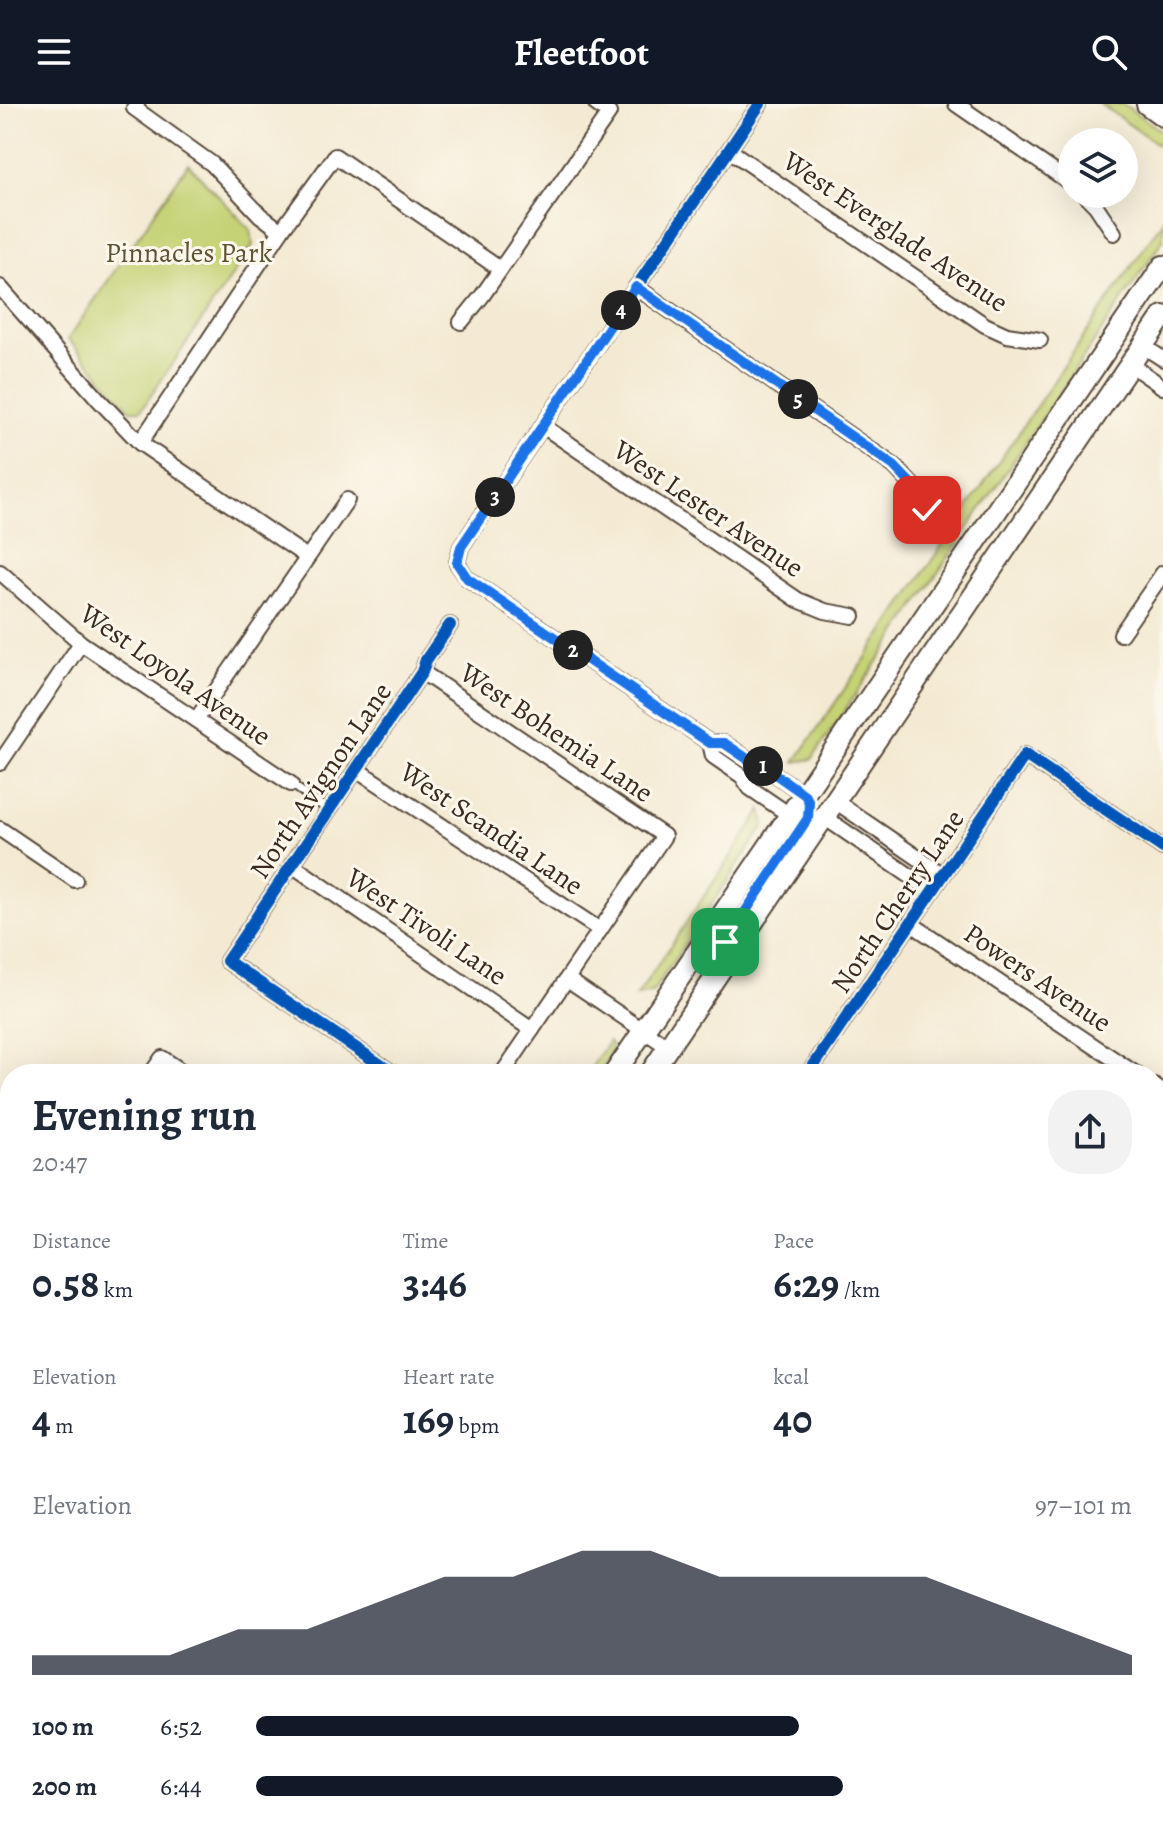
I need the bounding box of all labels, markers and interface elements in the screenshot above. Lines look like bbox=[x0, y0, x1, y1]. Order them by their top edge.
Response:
text: Fleetfoot bbox=[514, 28, 649, 77]
icon: menu bbox=[32, 30, 76, 74]
icon: search bbox=[1087, 30, 1131, 74]
map controls bbox=[1058, 128, 1138, 208]
button: layers bbox=[1058, 128, 1138, 208]
street label: West Everglade Avenue bbox=[775, 142, 1015, 321]
park label: Pinnacles Park bbox=[105, 234, 273, 272]
pin: 4 bbox=[601, 290, 641, 330]
text: 4 bbox=[616, 295, 626, 325]
pin: 5 bbox=[778, 379, 818, 419]
text: 5 bbox=[793, 384, 803, 414]
street label: West Lester Avenue bbox=[605, 430, 811, 587]
pin bbox=[893, 476, 961, 544]
pin: 3 bbox=[475, 477, 515, 517]
text: 3 bbox=[490, 482, 500, 512]
icon: check bbox=[905, 488, 949, 532]
street label: West Loyola Avenue bbox=[72, 594, 279, 755]
pin: 2 bbox=[553, 630, 593, 670]
text: 2 bbox=[568, 635, 578, 665]
street label: West Bohemia Lane bbox=[452, 654, 660, 812]
street label: North Avignon Lane bbox=[241, 675, 401, 886]
pin: 1 bbox=[743, 746, 783, 786]
text: 1 bbox=[759, 751, 767, 781]
street label: West Scandia Lane bbox=[391, 753, 591, 904]
street label: North Cherry Lane bbox=[822, 802, 973, 1001]
street label: West Tivoli Lane bbox=[338, 858, 514, 995]
pin bbox=[691, 908, 759, 976]
street label: Powers Avenue bbox=[956, 914, 1119, 1041]
icon: arrive bbox=[703, 920, 747, 964]
text: Evening run bbox=[32, 1085, 257, 1145]
button: share bbox=[1048, 1090, 1132, 1174]
text: 20:47 bbox=[32, 1145, 87, 1180]
text: Distance bbox=[32, 1226, 111, 1256]
text: Time bbox=[403, 1226, 448, 1256]
text: Pace bbox=[773, 1226, 814, 1256]
text: 0.58 bbox=[32, 1256, 99, 1311]
text: 3:46 bbox=[403, 1256, 467, 1311]
text: 6:29 bbox=[773, 1256, 839, 1311]
text: km bbox=[99, 1275, 133, 1305]
text: /km bbox=[839, 1275, 880, 1305]
text: Elevation bbox=[32, 1362, 116, 1392]
text: Heart rate bbox=[403, 1362, 495, 1392]
text: kcal bbox=[773, 1362, 809, 1392]
text: 4 bbox=[32, 1392, 51, 1447]
text: 169 bbox=[403, 1392, 454, 1447]
text: 40 bbox=[773, 1392, 812, 1447]
text: m bbox=[51, 1411, 73, 1441]
text: bpm bbox=[454, 1411, 500, 1441]
text: Elevation bbox=[32, 1488, 132, 1523]
text: 97–101 m bbox=[1035, 1488, 1132, 1523]
text: 100 m bbox=[32, 1709, 94, 1744]
text: 6:52 bbox=[160, 1709, 202, 1744]
text: 200 m bbox=[32, 1769, 97, 1804]
text: 6:44 bbox=[160, 1769, 202, 1804]

